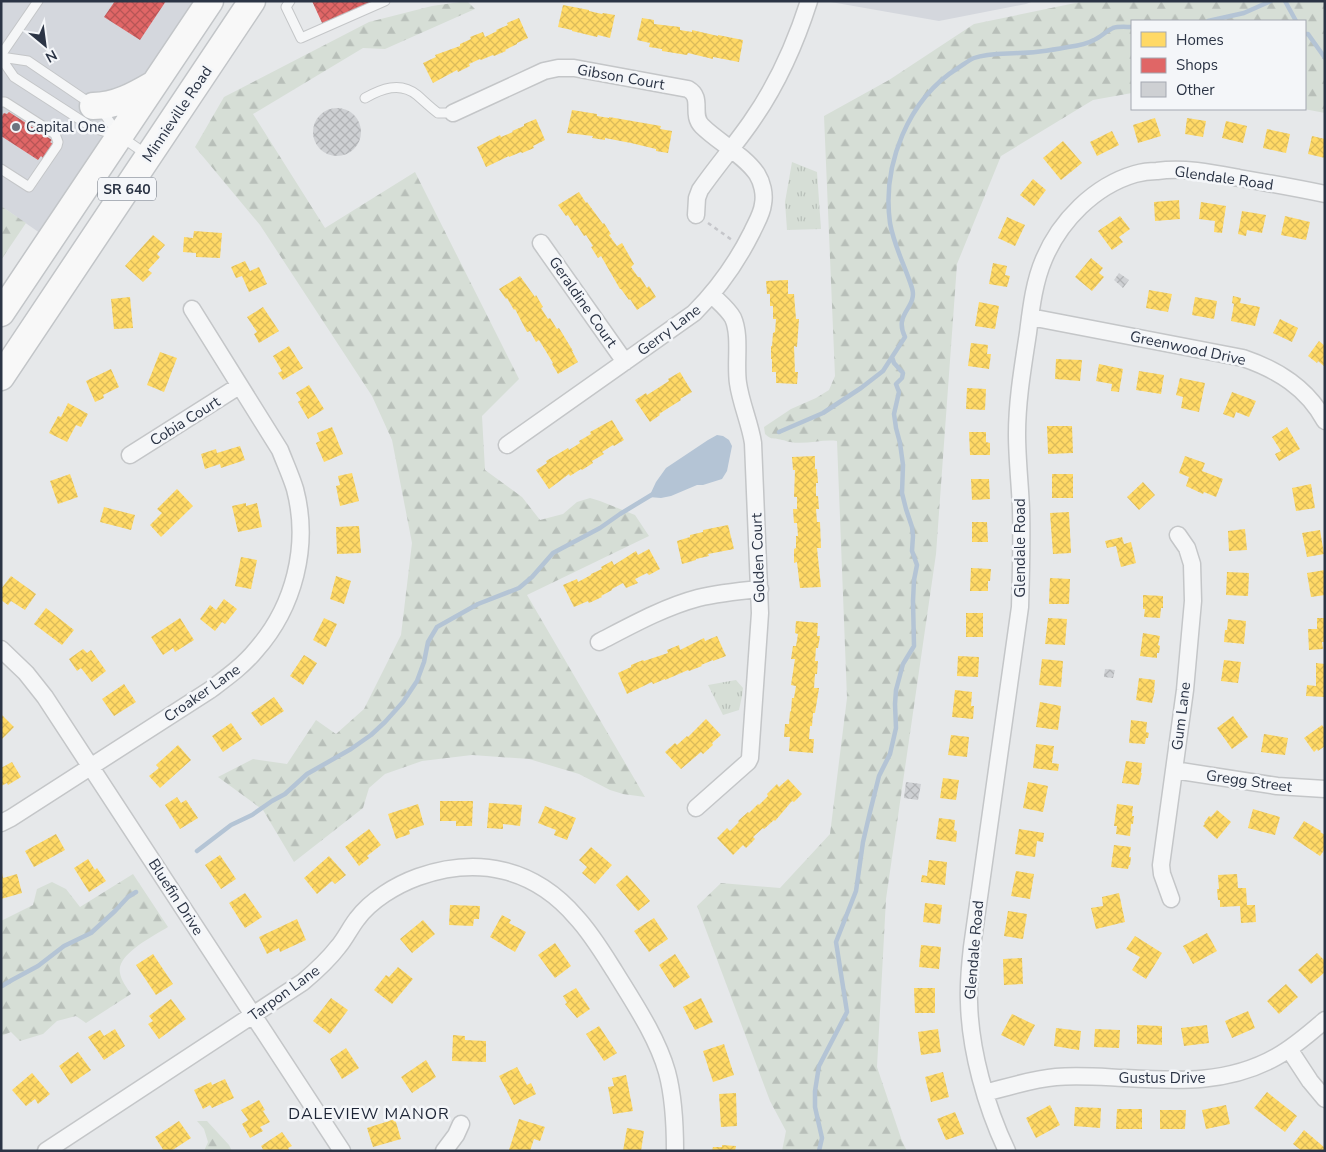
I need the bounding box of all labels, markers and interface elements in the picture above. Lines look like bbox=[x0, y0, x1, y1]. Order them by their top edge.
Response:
north arrow bbox=[20, 20, 70, 70]
legend bbox=[1131, 20, 1306, 110]
text: Homes bbox=[1176, 30, 1224, 50]
text: N bbox=[42, 45, 60, 67]
text: Shops bbox=[1176, 55, 1218, 75]
street label: Gibson Court bbox=[576, 59, 667, 95]
street label: Minnieville Road bbox=[138, 62, 216, 166]
text: Other bbox=[1176, 80, 1215, 100]
place label: Capital One bbox=[26, 117, 106, 137]
marker: Capital One bbox=[10, 121, 22, 133]
street label: Glendale Road bbox=[1173, 161, 1275, 195]
road number: SR 640 bbox=[98, 178, 156, 200]
street label: Geraldine Court bbox=[544, 253, 622, 352]
street label: Gerry Lane bbox=[633, 300, 705, 360]
street label: Greenwood Drive bbox=[1128, 326, 1248, 370]
street label: Cobia Court bbox=[146, 391, 225, 450]
street label: Glendale Road bbox=[1010, 498, 1030, 598]
street label: Golden Court bbox=[746, 512, 770, 603]
street label: Croaker Lane bbox=[160, 659, 244, 727]
street label: Gum Lane bbox=[1167, 681, 1195, 751]
street label: Gregg Street bbox=[1205, 765, 1294, 797]
street label: Bluefin Drive bbox=[144, 855, 208, 939]
street label: Glendale Road bbox=[960, 900, 988, 1000]
street label: Tarpon Lane bbox=[244, 960, 324, 1026]
street label: Gustus Drive bbox=[1119, 1068, 1205, 1088]
district label: DALEVIEW MANOR bbox=[288, 1103, 450, 1125]

